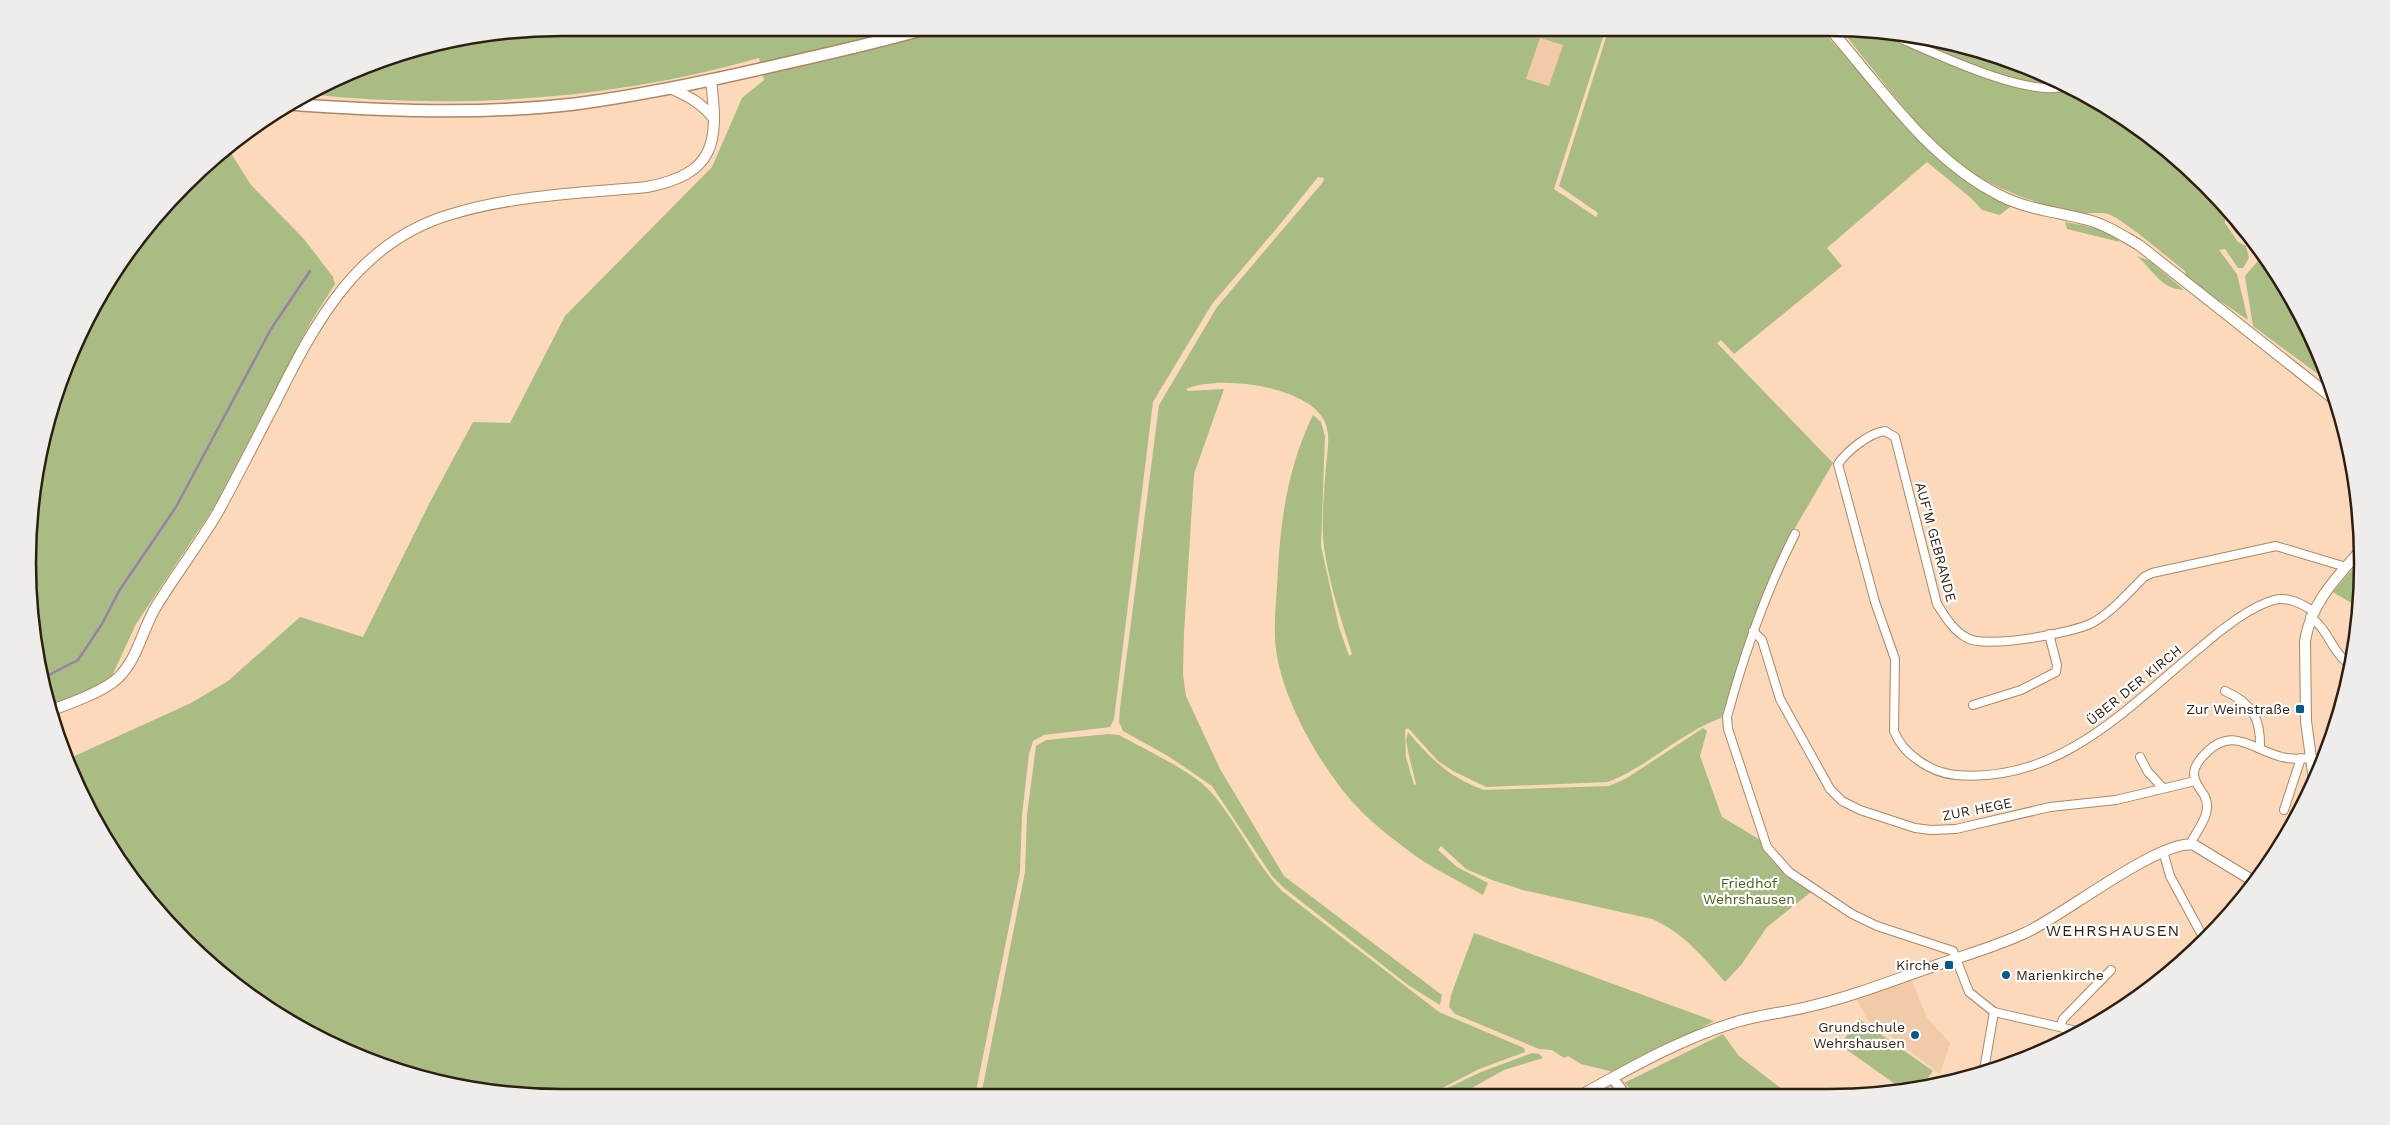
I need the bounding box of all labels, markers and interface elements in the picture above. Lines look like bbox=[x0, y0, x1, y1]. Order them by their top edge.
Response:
street label: AUF'M GEBRANDE bbox=[1912, 480, 1960, 604]
street label: ÜBER DER KIRCH bbox=[2083, 642, 2185, 728]
place label: Zur Weinstraße bbox=[2186, 701, 2290, 717]
marker: Zur Weinstraße bbox=[2294, 703, 2306, 715]
street label: ZUR HEGE bbox=[1941, 794, 2013, 824]
park label: Friedhof Wehrshausen bbox=[1703, 875, 1795, 907]
district label: WEHRSHAUSEN bbox=[2046, 921, 2180, 940]
place label: Kirche bbox=[1896, 957, 1939, 973]
marker: Kirche bbox=[1943, 959, 1955, 971]
place label: Marienkirche bbox=[2016, 967, 2104, 983]
marker: Marienkirche bbox=[2000, 969, 2012, 981]
place label: Grundschule Wehrshausen bbox=[1813, 1019, 1905, 1051]
marker: Grundschule Wehrshausen bbox=[1909, 1029, 1921, 1041]

